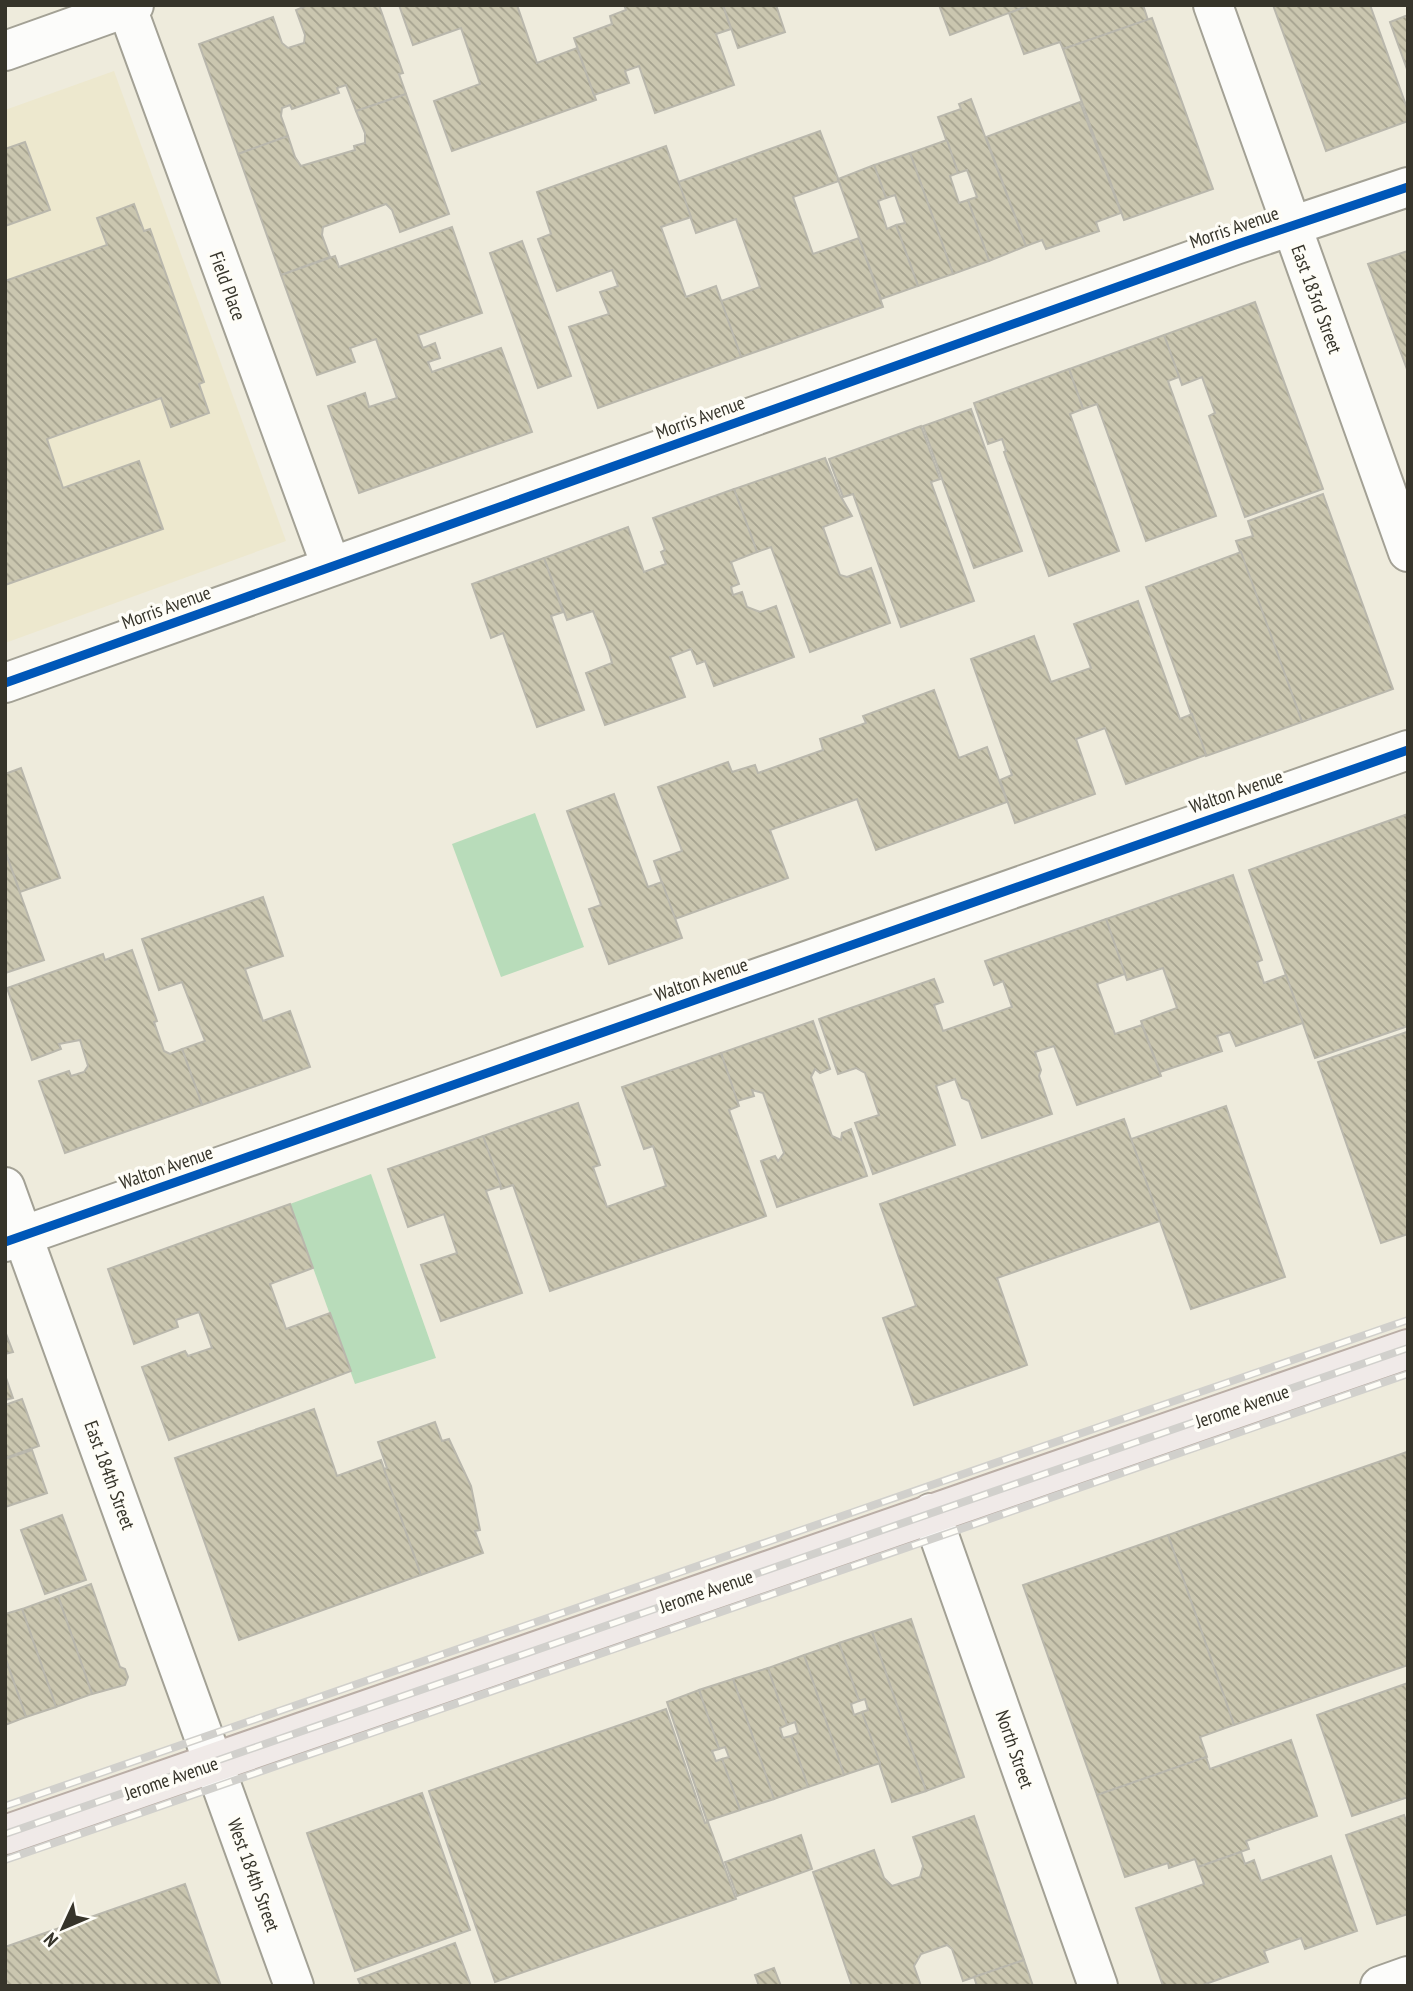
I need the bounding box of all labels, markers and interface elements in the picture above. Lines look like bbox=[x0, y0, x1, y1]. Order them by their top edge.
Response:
street label: Morris Avenue bbox=[1186, 200, 1282, 253]
street label: East 183rd Street bbox=[1286, 241, 1348, 357]
street label: Field Place bbox=[205, 248, 252, 324]
street label: Morris Avenue bbox=[652, 390, 748, 444]
street label: Morris Avenue bbox=[118, 580, 214, 634]
street label: Walton Avenue bbox=[1186, 764, 1286, 818]
street label: Walton Avenue bbox=[651, 952, 751, 1006]
street label: Walton Avenue bbox=[116, 1140, 216, 1194]
street label: Jerome Avenue bbox=[1191, 1379, 1292, 1434]
street label: East 184th Street bbox=[79, 1417, 141, 1533]
street label: Jerome Avenue bbox=[655, 1564, 756, 1619]
street label: North Street bbox=[990, 1707, 1040, 1792]
street label: Jerome Avenue bbox=[120, 1751, 221, 1806]
street label: West 184th Street bbox=[223, 1815, 286, 1935]
north arrow bbox=[28, 1893, 98, 1963]
text: N bbox=[39, 1928, 63, 1952]

